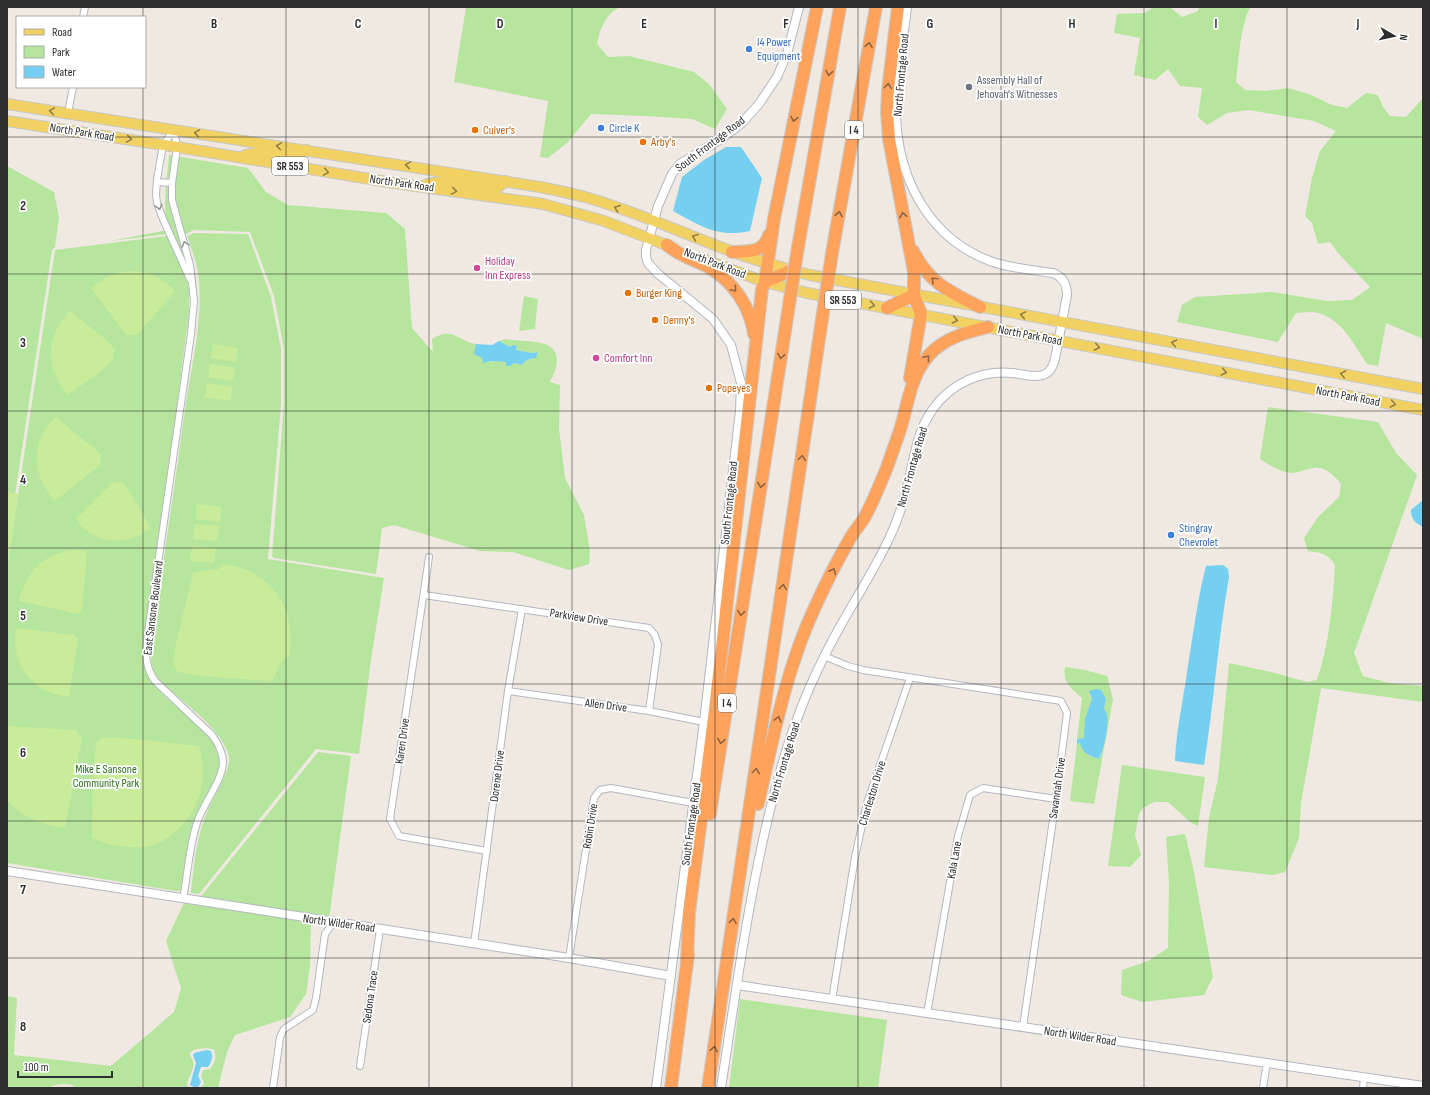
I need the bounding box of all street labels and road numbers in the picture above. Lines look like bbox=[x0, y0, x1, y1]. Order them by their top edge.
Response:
street label: North Frontage Road bbox=[890, 33, 913, 117]
street label: South Frontage Road bbox=[672, 113, 748, 176]
street label: North Park Road bbox=[49, 120, 115, 145]
road number: I 4 bbox=[845, 121, 863, 139]
road number: SR 553 bbox=[272, 157, 308, 175]
street label: North Park Road bbox=[369, 172, 435, 195]
street label: North Park Road bbox=[682, 245, 748, 282]
road number: SR 553 bbox=[825, 291, 861, 309]
street label: North Park Road bbox=[997, 322, 1063, 349]
street label: North Park Road bbox=[1315, 383, 1381, 410]
street label: North Frontage Road bbox=[894, 425, 931, 509]
street label: South Frontage Road bbox=[718, 461, 741, 545]
street label: East Sansone Boulevard bbox=[140, 560, 167, 656]
street label: Parkview Drive bbox=[549, 605, 609, 630]
road number: I 4 bbox=[718, 694, 736, 712]
street label: Allen Drive bbox=[583, 695, 628, 716]
street label: Karen Drive bbox=[392, 717, 413, 765]
street label: North Frontage Road bbox=[765, 720, 804, 804]
street label: Dorene Drive bbox=[487, 749, 508, 803]
street label: Savannah Drive bbox=[1046, 756, 1069, 820]
street label: Charleston Drive bbox=[856, 759, 889, 827]
street label: South Frontage Road bbox=[678, 782, 705, 866]
street label: Robin Drive bbox=[580, 802, 601, 850]
street label: Kala Lane bbox=[944, 840, 965, 880]
street label: North Wilder Road bbox=[302, 911, 376, 936]
street label: Sedona Trace bbox=[359, 970, 382, 1024]
street label: North Wilder Road bbox=[1043, 1023, 1117, 1050]

